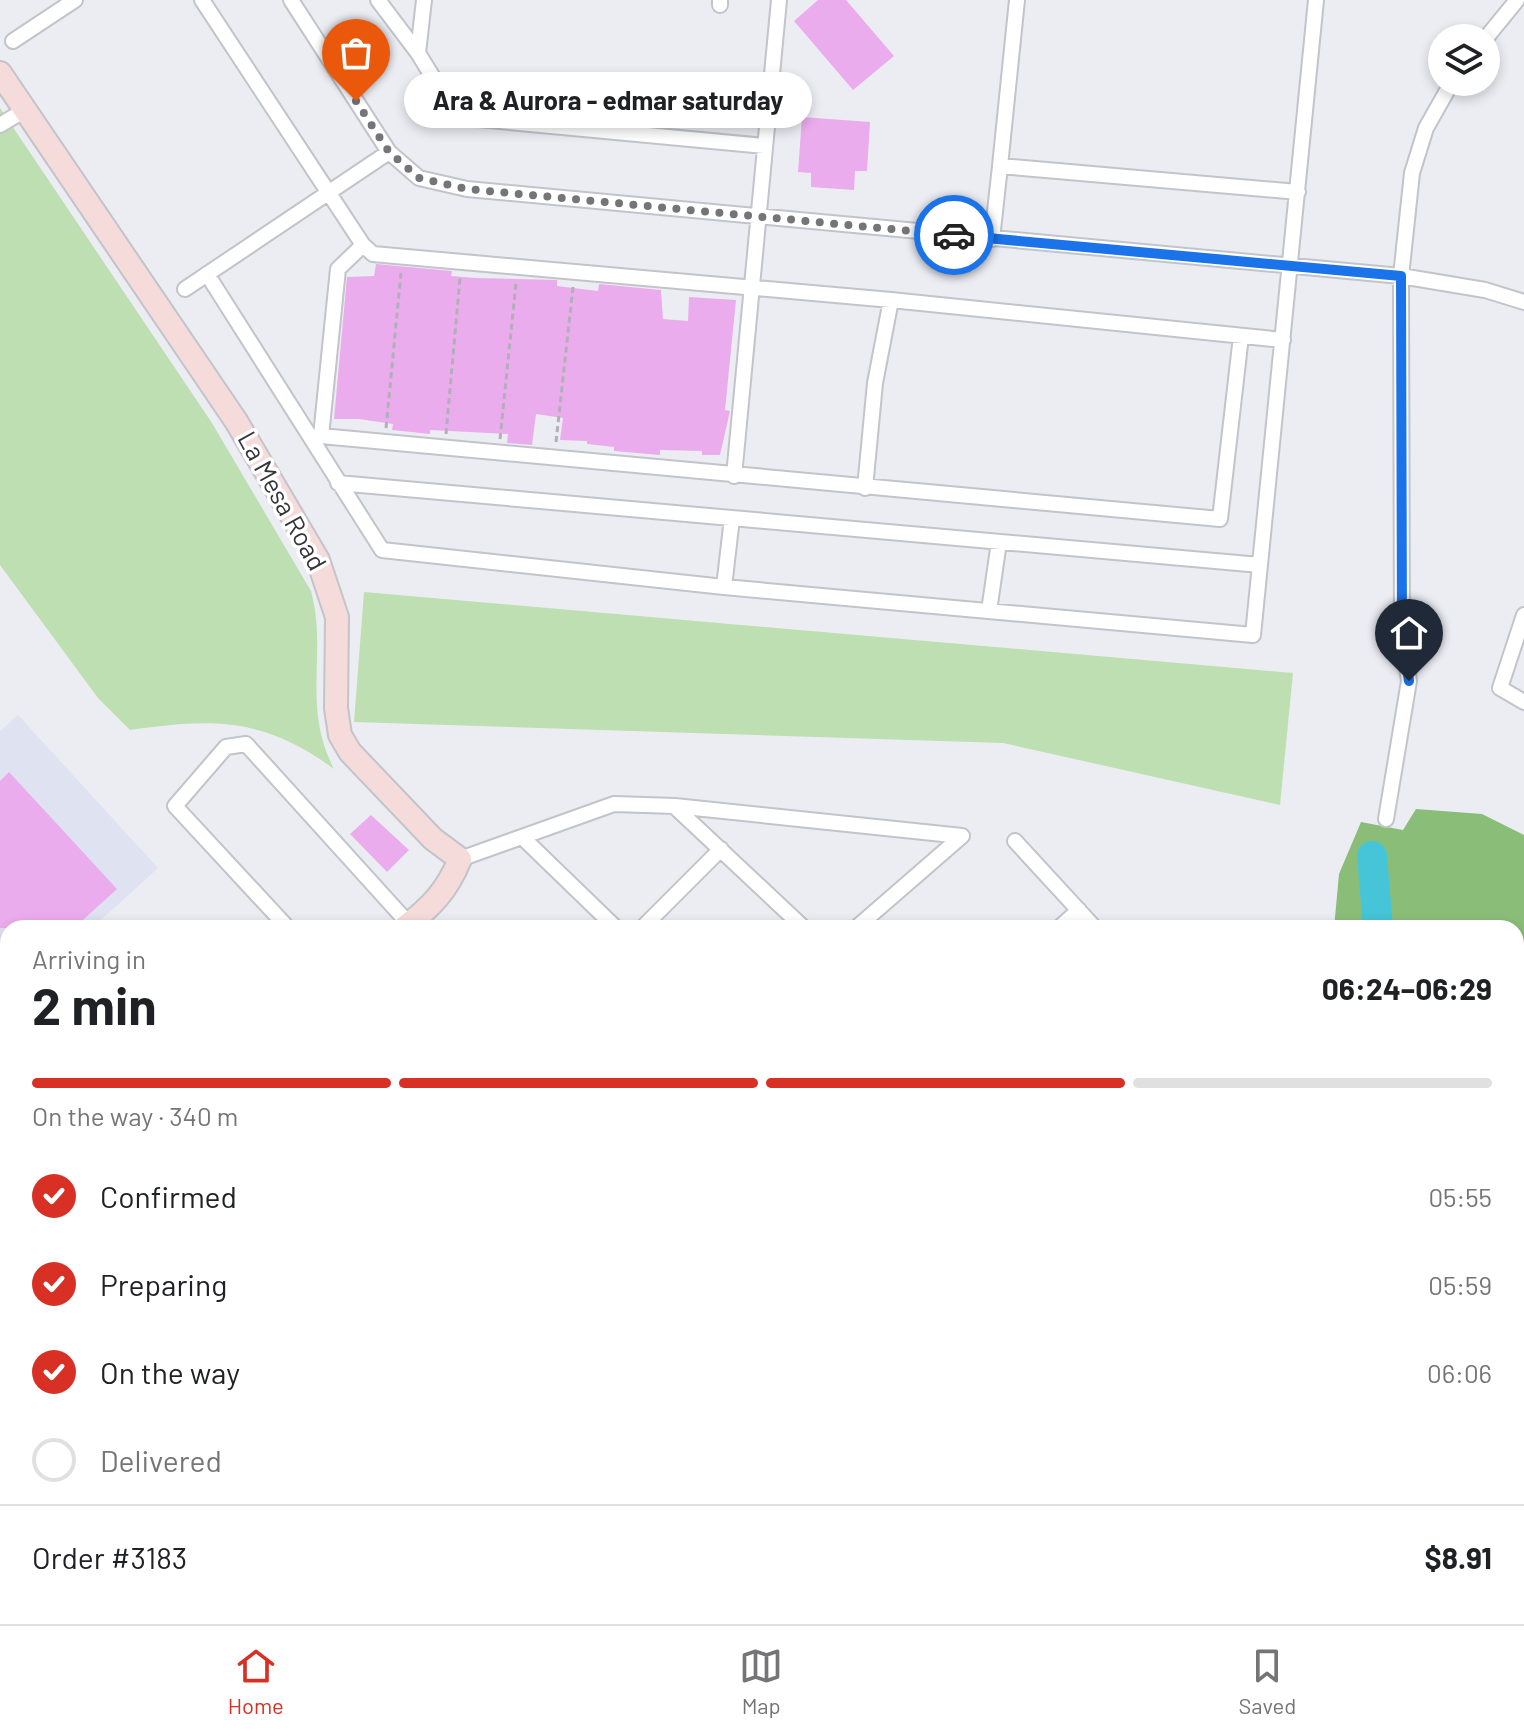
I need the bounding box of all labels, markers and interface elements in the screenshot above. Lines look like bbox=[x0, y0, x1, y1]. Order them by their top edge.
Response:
pin bbox=[322, 19, 390, 101]
map controls bbox=[1428, 24, 1500, 96]
button: layers bbox=[1428, 24, 1500, 96]
icon: bag bbox=[334, 31, 378, 75]
callout: Ara & Aurora - edmar saturday bbox=[404, 73, 812, 129]
text: Ara & Aurora - edmar saturday bbox=[433, 84, 783, 115]
courier bbox=[914, 195, 994, 275]
icon: car bbox=[932, 213, 976, 257]
street label: La Mesa Road bbox=[232, 425, 334, 575]
pin bbox=[1375, 599, 1443, 681]
icon: home bbox=[1387, 611, 1431, 655]
text: Arriving in bbox=[32, 943, 146, 974]
text: 06:24–06:29 bbox=[1322, 970, 1492, 1006]
text: 2 min bbox=[32, 973, 157, 1035]
text: On the way · 340 m bbox=[32, 1100, 238, 1131]
icon: check bbox=[32, 1174, 76, 1218]
text: Confirmed bbox=[100, 1178, 237, 1214]
text: 05:55 bbox=[1428, 1181, 1492, 1212]
icon: check bbox=[32, 1262, 76, 1306]
text: Preparing bbox=[100, 1266, 227, 1302]
text: 05:59 bbox=[1428, 1269, 1492, 1300]
icon: check bbox=[32, 1350, 76, 1394]
text: On the way bbox=[100, 1354, 240, 1390]
text: 06:06 bbox=[1427, 1357, 1492, 1388]
text: Delivered bbox=[100, 1442, 222, 1478]
text: Order #3183 bbox=[32, 1539, 187, 1575]
text: $8.91 bbox=[1425, 1539, 1492, 1575]
tab: Home bbox=[228, 1644, 284, 1718]
tab: Map bbox=[739, 1644, 783, 1718]
tab: Saved bbox=[1239, 1644, 1296, 1718]

